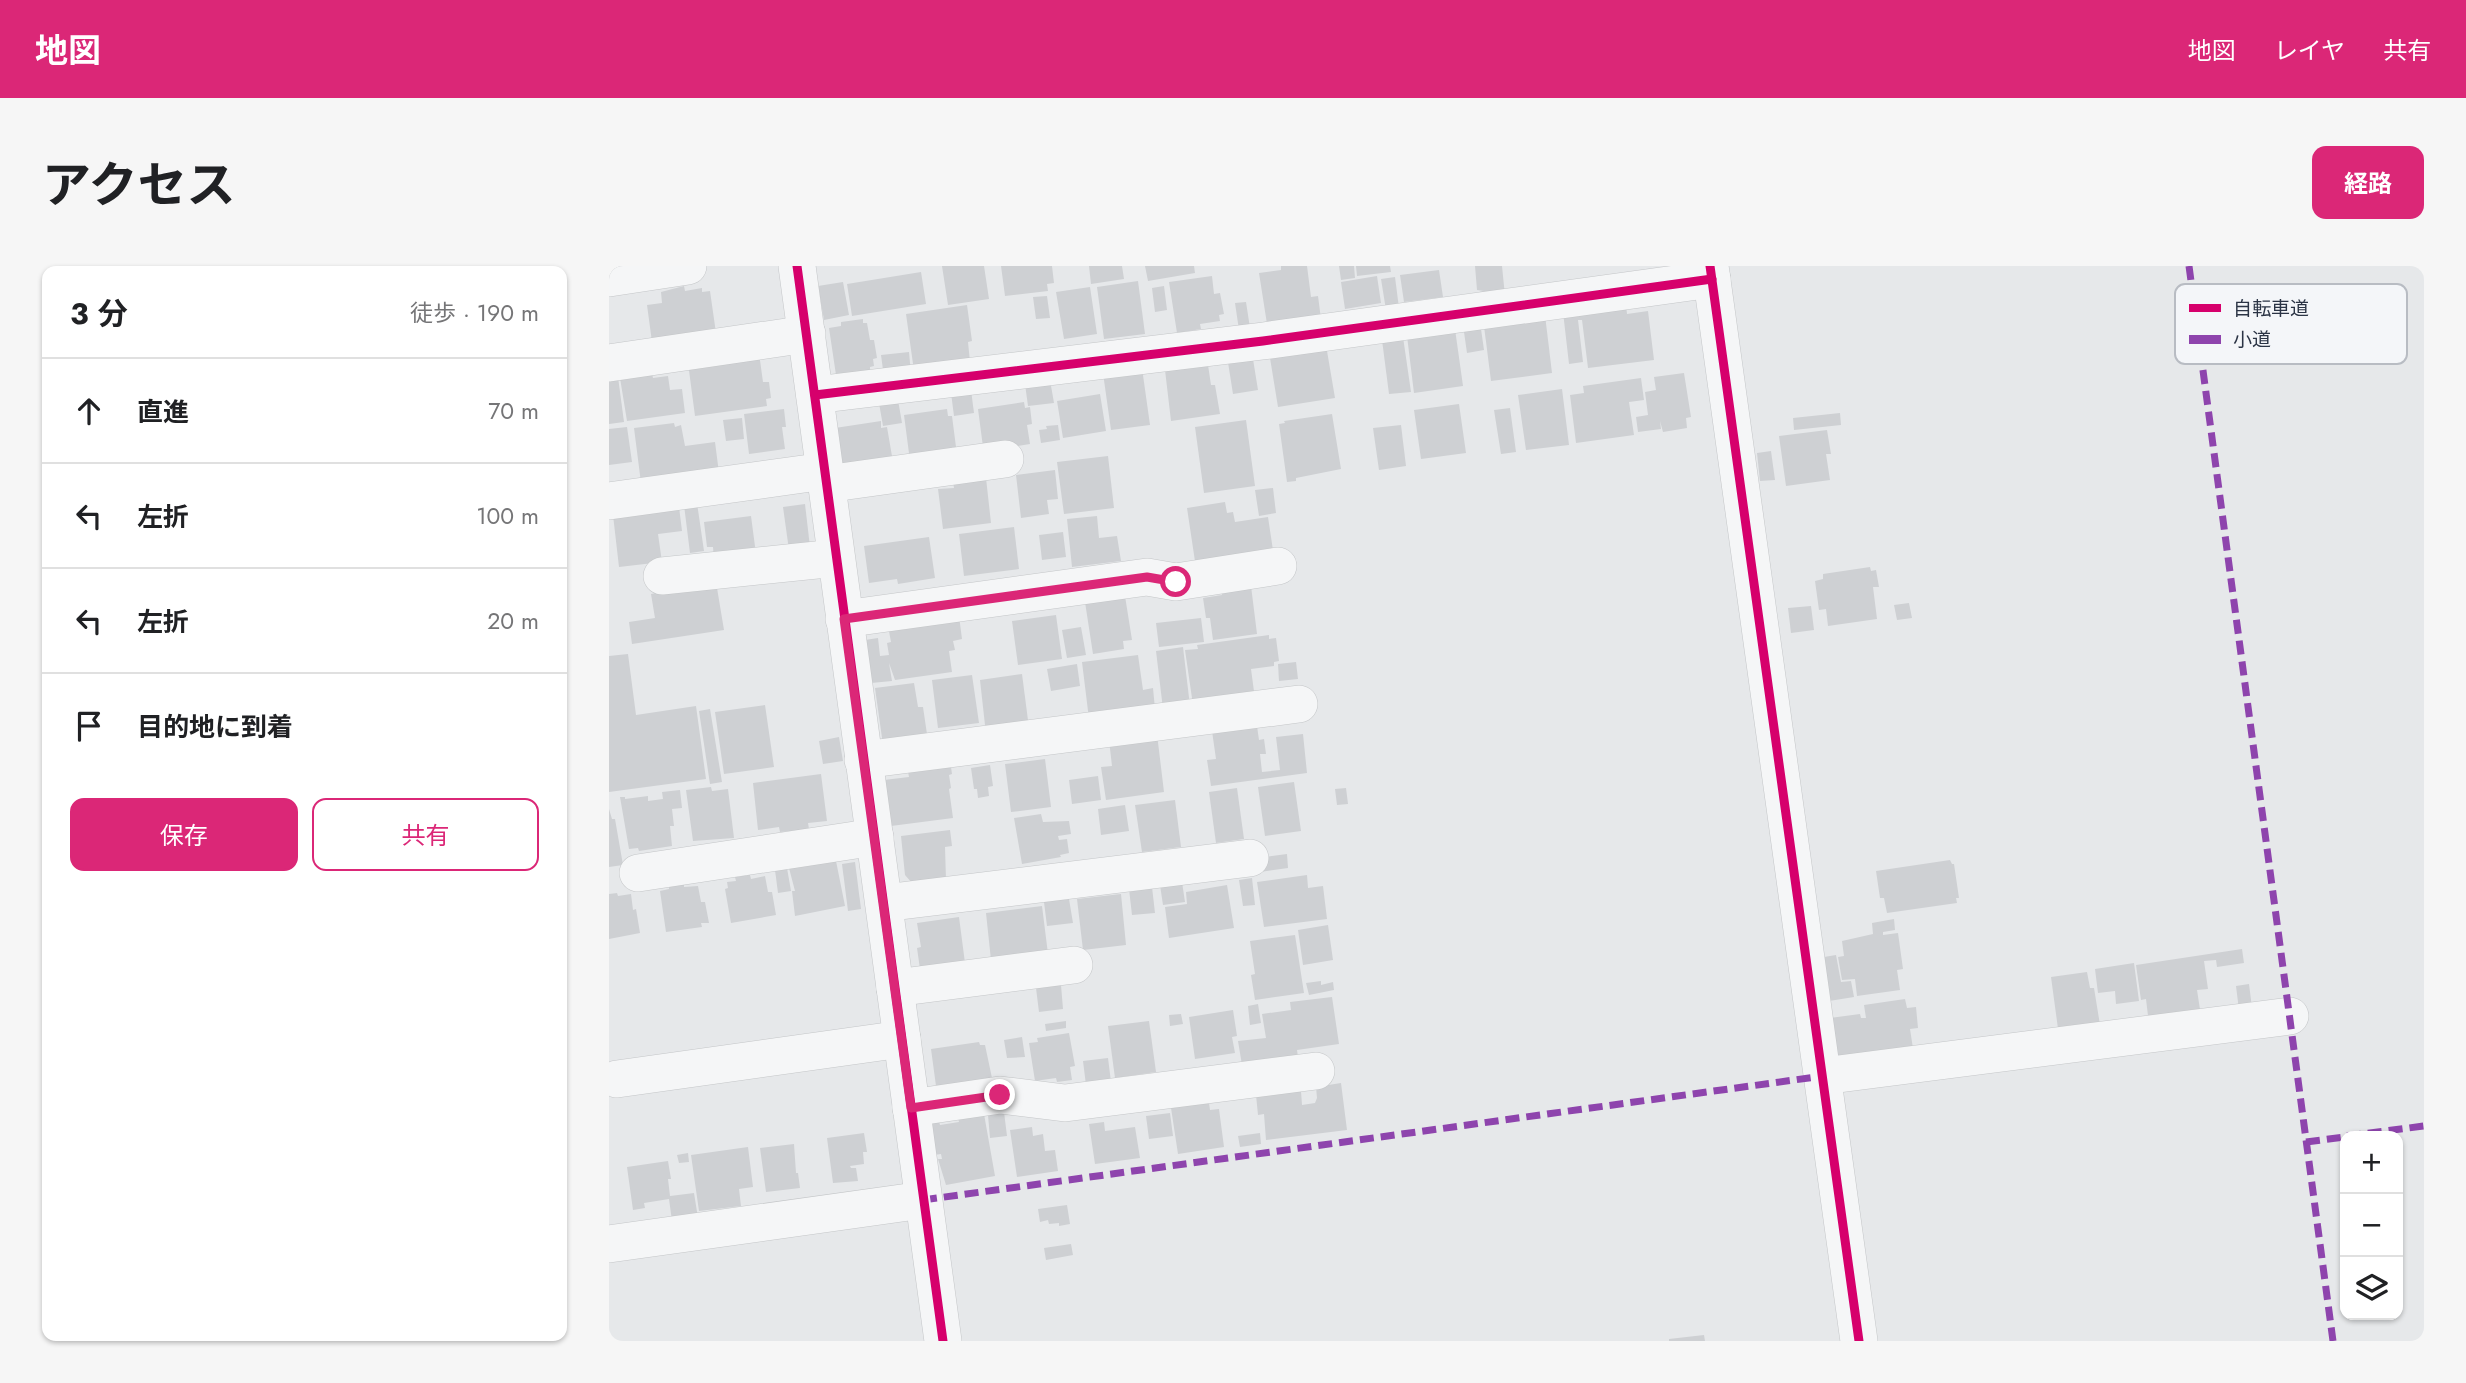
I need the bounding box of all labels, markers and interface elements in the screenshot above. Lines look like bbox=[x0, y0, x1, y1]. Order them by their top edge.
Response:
text: 地図 bbox=[35, 27, 101, 74]
text: 地図 bbox=[2188, 33, 2236, 68]
text: レイヤ bbox=[2274, 33, 2345, 68]
text: 共有 bbox=[2383, 33, 2431, 68]
button: 経路 bbox=[2312, 146, 2424, 219]
text: アクセス bbox=[42, 150, 236, 220]
legend bbox=[2175, 284, 2407, 364]
text: 3 分 bbox=[70, 292, 128, 335]
text: 自転車道 bbox=[2233, 295, 2309, 322]
text: 徒歩 · 190 m bbox=[410, 296, 539, 330]
text: 小道 bbox=[2233, 326, 2271, 353]
icon: ahead bbox=[70, 392, 108, 430]
text: 直進 bbox=[137, 393, 189, 431]
text: 70 m bbox=[488, 394, 539, 428]
icon: left bbox=[70, 497, 108, 535]
text: 左折 bbox=[137, 498, 189, 536]
text: 100 m bbox=[476, 499, 539, 533]
route start bbox=[1160, 566, 1191, 597]
icon: left bbox=[70, 602, 108, 640]
text: 左折 bbox=[137, 603, 189, 641]
text: 20 m bbox=[487, 604, 539, 638]
icon: arrive bbox=[70, 707, 108, 745]
text: 目的地に到着 bbox=[137, 708, 293, 746]
button: 保存 bbox=[70, 798, 298, 871]
button: 共有 bbox=[312, 798, 539, 871]
route end bbox=[984, 1079, 1015, 1110]
map controls bbox=[2340, 1131, 2403, 1320]
button: + bbox=[2340, 1131, 2403, 1194]
button: − bbox=[2340, 1194, 2403, 1257]
button: layers bbox=[2340, 1257, 2403, 1320]

